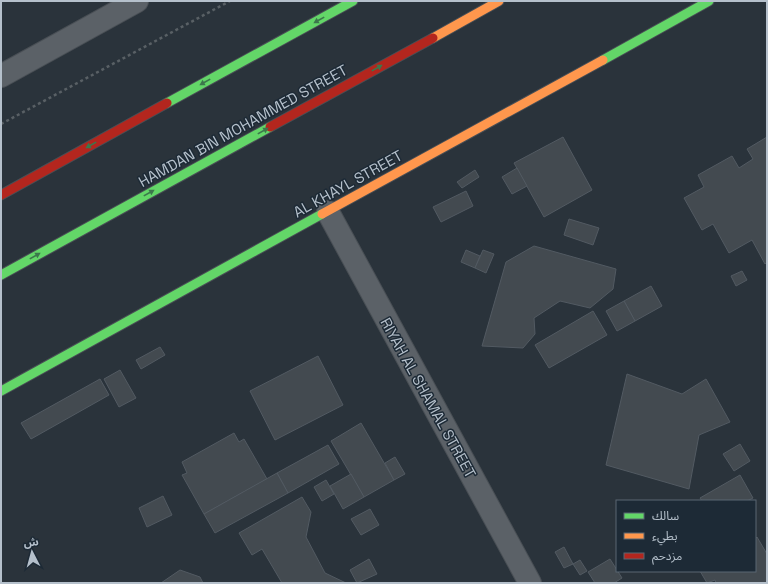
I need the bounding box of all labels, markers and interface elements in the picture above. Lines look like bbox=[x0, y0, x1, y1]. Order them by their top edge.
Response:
one-way arrow bbox=[313, 16, 325, 23]
street label: HAMDAN BIN MOHAMMED STREET bbox=[135, 60, 351, 191]
one-way arrow bbox=[371, 65, 383, 71]
one-way arrow bbox=[199, 79, 211, 86]
one-way arrow bbox=[257, 127, 269, 134]
one-way arrow bbox=[85, 142, 97, 149]
street label: AL KHAYL STREET bbox=[290, 146, 406, 221]
one-way arrow bbox=[143, 190, 155, 197]
one-way arrow bbox=[29, 253, 41, 259]
street label: RIYAH AL SHAMAL STREET bbox=[376, 314, 481, 481]
legend bbox=[616, 500, 756, 572]
text: سالك bbox=[652, 508, 679, 524]
text: بطيء bbox=[652, 528, 678, 546]
north arrow bbox=[12, 532, 52, 572]
text: ش bbox=[23, 534, 39, 550]
text: مزدحم bbox=[652, 548, 682, 565]

